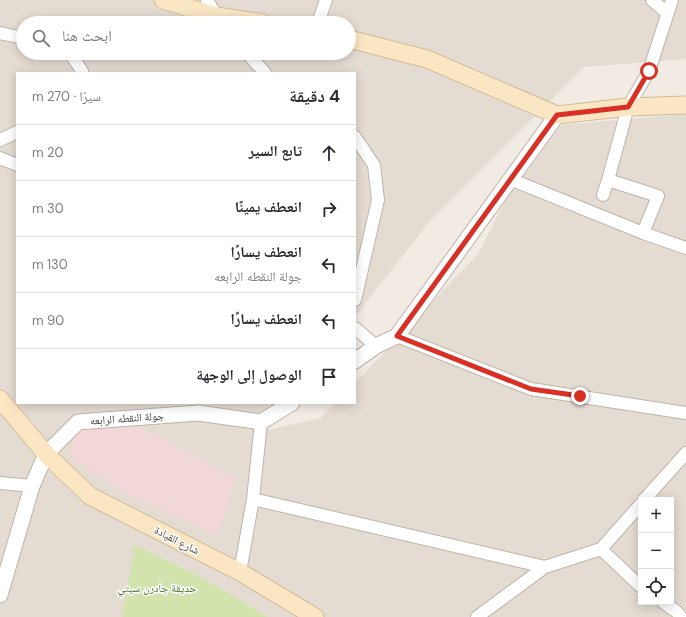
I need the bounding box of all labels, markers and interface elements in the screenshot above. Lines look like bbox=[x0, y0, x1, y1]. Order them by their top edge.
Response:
search box bbox=[16, 16, 356, 60]
text: ابحث هنا bbox=[62, 26, 112, 46]
icon: search bbox=[30, 27, 52, 49]
route start bbox=[640, 62, 658, 80]
text: 4 دقيقة bbox=[289, 85, 340, 107]
text: سيرًا · 270 m bbox=[32, 88, 101, 105]
text: تابع السير bbox=[248, 141, 302, 161]
icon: ahead bbox=[318, 142, 340, 164]
text: 20 m bbox=[32, 144, 63, 161]
text: انعطف يمينًا bbox=[235, 197, 302, 217]
icon: right bbox=[318, 198, 340, 220]
text: 30 m bbox=[32, 200, 64, 217]
text: انعطف يسارًا bbox=[230, 242, 302, 262]
icon: left bbox=[318, 254, 340, 276]
text: 130 m bbox=[32, 256, 68, 273]
text: جولة النقطه الرابعه bbox=[214, 268, 302, 285]
text: انعطف يسارًا bbox=[230, 309, 302, 329]
icon: left bbox=[318, 310, 340, 332]
text: 90 m bbox=[32, 312, 64, 329]
text: الوصول إلى الوجهة bbox=[196, 365, 302, 385]
icon: arrive bbox=[318, 366, 340, 388]
route end bbox=[571, 387, 589, 405]
street label: جولة النقطه الرابعه bbox=[90, 408, 164, 428]
map controls bbox=[638, 497, 674, 605]
button: + bbox=[638, 497, 674, 533]
street label: شارع القيادة bbox=[152, 523, 202, 557]
button: − bbox=[638, 533, 674, 569]
button: locate bbox=[638, 569, 674, 605]
park label: حديقة جادرن سيتي bbox=[118, 581, 196, 597]

